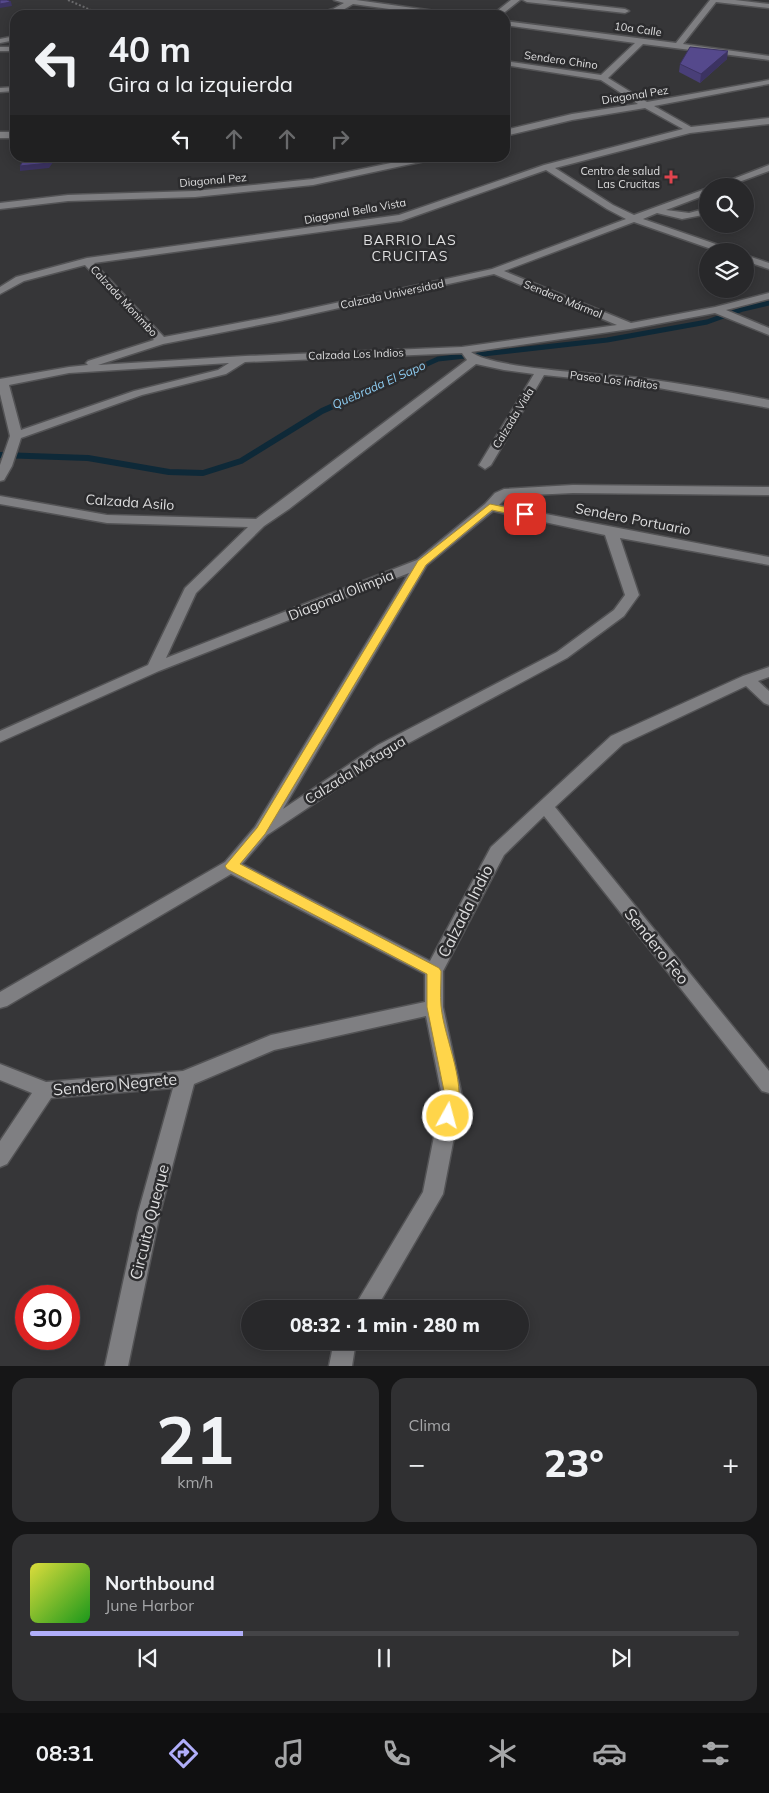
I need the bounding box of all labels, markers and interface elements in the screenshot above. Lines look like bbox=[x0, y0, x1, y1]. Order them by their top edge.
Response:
street label: 10a Calle bbox=[613, 19, 663, 39]
text: 40 m bbox=[108, 27, 191, 71]
icon: left bbox=[25, 30, 90, 95]
street label: Sendero Chino bbox=[523, 48, 599, 72]
text: Gira a la izquierda bbox=[108, 70, 293, 98]
street label: Diagonal Pez bbox=[601, 83, 670, 107]
icon: left bbox=[167, 125, 195, 153]
icon: ahead bbox=[220, 125, 248, 153]
icon: ahead bbox=[273, 125, 301, 153]
icon: right bbox=[326, 125, 354, 153]
place label: Centro de salud Las Crucitas bbox=[580, 164, 660, 191]
street label: Diagonal Pez bbox=[179, 170, 248, 190]
marker: Centro de salud Las Crucitas bbox=[664, 170, 678, 184]
map controls bbox=[699, 178, 754, 298]
button: search bbox=[699, 178, 754, 233]
street label: Diagonal Bella Vista bbox=[303, 195, 407, 227]
district label: BARRIO LAS CRUCITAS bbox=[363, 231, 457, 265]
button: layers bbox=[699, 243, 754, 298]
street label: Calzada Monimbo bbox=[87, 263, 161, 339]
street label: Calzada Universidad bbox=[339, 276, 445, 312]
street label: Sendero Mármol bbox=[522, 277, 604, 321]
street label: Calzada Los Indios bbox=[308, 345, 404, 363]
water label: Quebrada El Sapo bbox=[330, 357, 428, 412]
street label: Paseo Los Inditos bbox=[569, 368, 659, 392]
street label: Calzada Vida bbox=[489, 385, 537, 451]
street label: Calzada Asilo bbox=[85, 490, 175, 514]
pin bbox=[504, 493, 546, 535]
street label: Sendero Portuario bbox=[574, 499, 692, 539]
icon: arrive bbox=[511, 500, 539, 528]
street label: Diagonal Olimpia bbox=[286, 566, 396, 624]
street label: Calzada Motagua bbox=[301, 732, 409, 808]
street label: Calzada Indio bbox=[433, 861, 497, 961]
street label: Sendero Feo bbox=[620, 904, 694, 988]
street label: Sendero Negrete bbox=[52, 1069, 178, 1099]
position arrow bbox=[421, 1089, 473, 1141]
street label: Circuito Queque bbox=[125, 1162, 173, 1282]
speed limit sign: 30 bbox=[15, 1285, 80, 1350]
text: 08:32 · 1 min · 280 m bbox=[290, 1313, 480, 1337]
text: 21 bbox=[156, 1399, 234, 1480]
text: Clima bbox=[409, 1415, 451, 1435]
text: 23° bbox=[544, 1439, 604, 1487]
text: − bbox=[409, 1446, 425, 1481]
text: + bbox=[722, 1446, 739, 1481]
text: km/h bbox=[177, 1472, 213, 1492]
text: Northbound bbox=[105, 1571, 215, 1595]
text: June Harbor bbox=[105, 1595, 194, 1615]
icon: previous bbox=[134, 1644, 162, 1672]
icon: pause bbox=[370, 1644, 398, 1672]
icon: next bbox=[607, 1644, 635, 1672]
icon: directions bbox=[166, 1736, 201, 1771]
icon: music bbox=[272, 1736, 307, 1771]
icon: phone bbox=[379, 1736, 414, 1771]
icon: climate bbox=[485, 1736, 520, 1771]
icon: car bbox=[592, 1736, 627, 1771]
icon: filters bbox=[698, 1736, 733, 1771]
text: 08:31 bbox=[36, 1739, 94, 1767]

